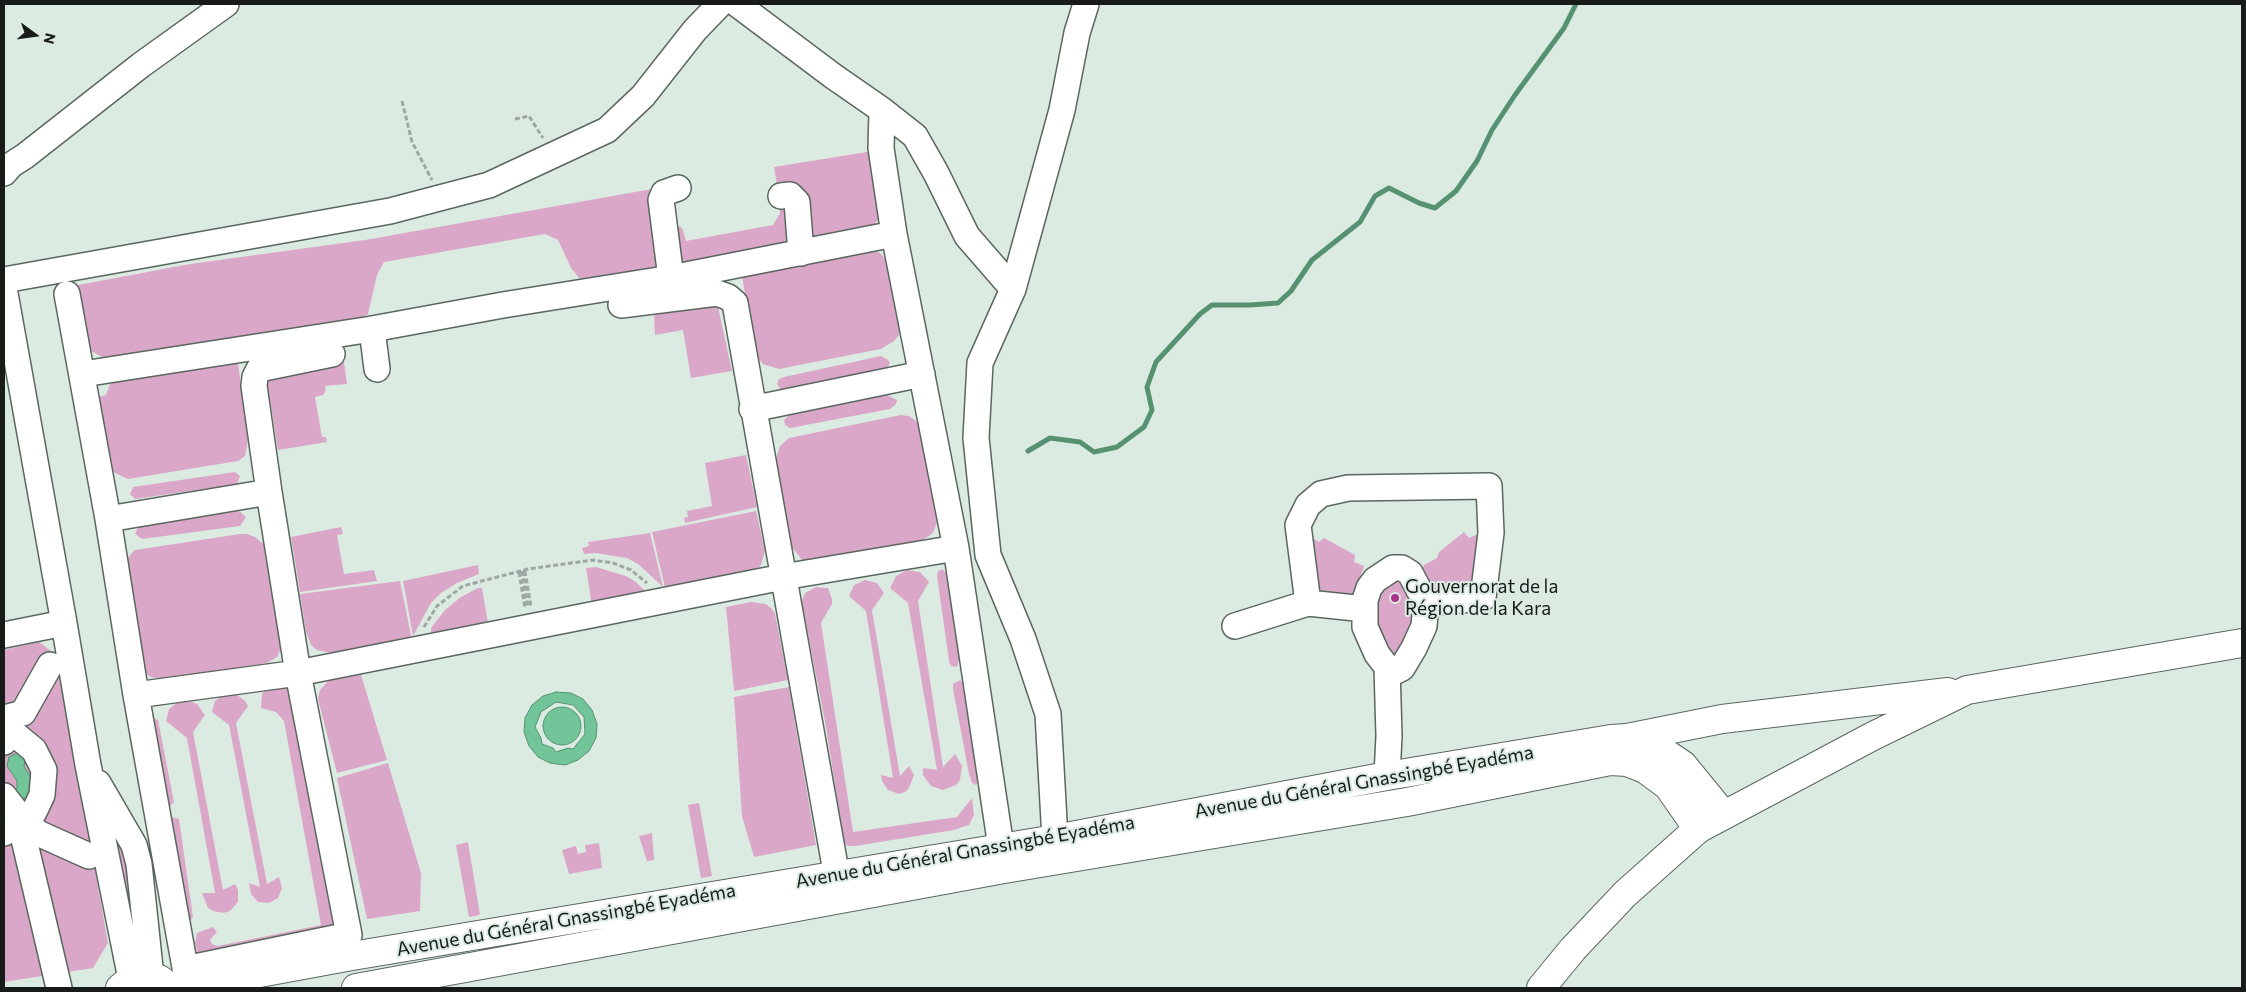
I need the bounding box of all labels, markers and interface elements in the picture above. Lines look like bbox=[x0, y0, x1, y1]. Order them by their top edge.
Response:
north arrow bbox=[10, 10, 60, 60]
text: N bbox=[41, 32, 60, 46]
place label: Gouvernorat de la Région de la Kara bbox=[1405, 576, 1558, 620]
marker: Gouvernorat de la Région de la Kara bbox=[1389, 592, 1401, 604]
street label: Avenue du Général Gnassingbé Eyadéma bbox=[1193, 741, 1535, 823]
street label: Avenue du Général Gnassingbé Eyadéma bbox=[794, 811, 1136, 893]
street label: Avenue du Général Gnassingbé Eyadéma bbox=[395, 879, 737, 961]

